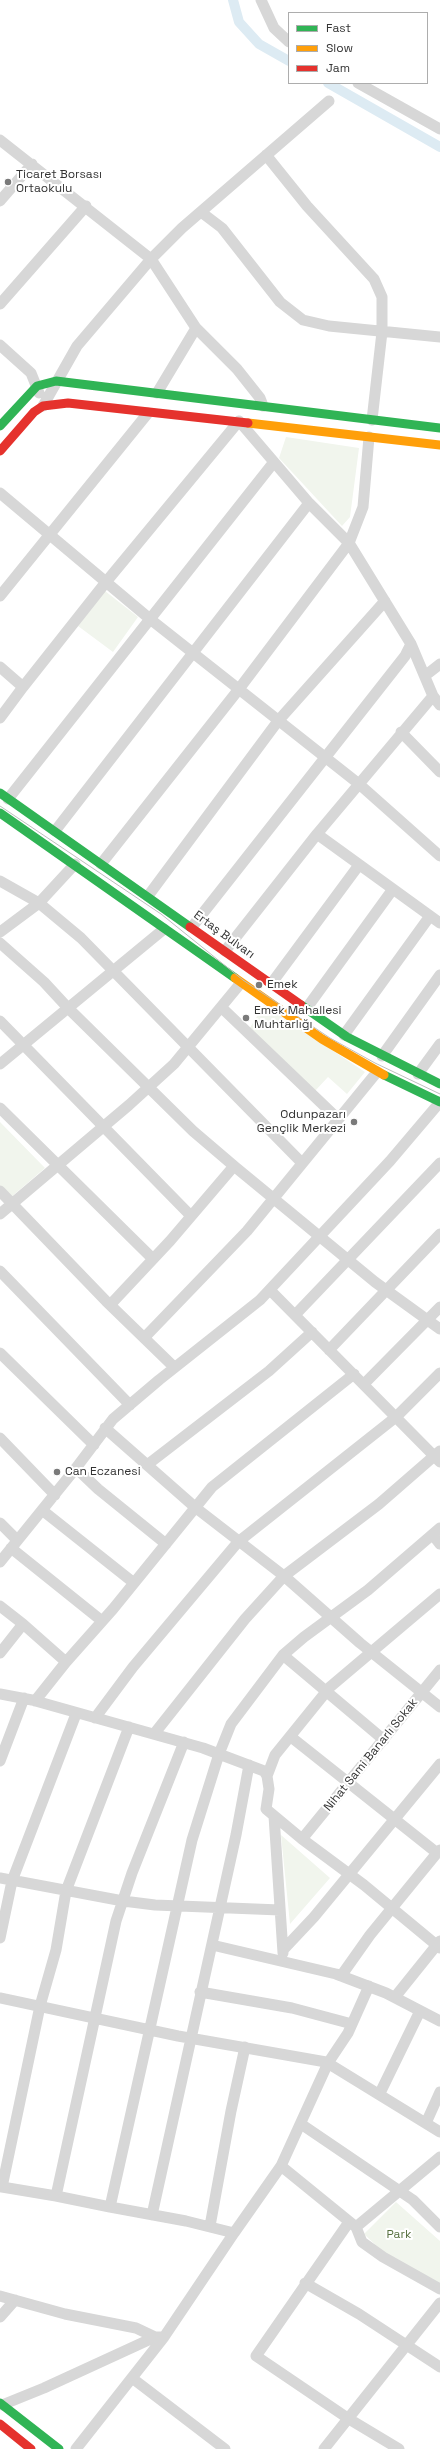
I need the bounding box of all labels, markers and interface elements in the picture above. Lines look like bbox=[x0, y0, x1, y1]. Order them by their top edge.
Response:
legend bbox=[288, 12, 428, 84]
text: Fast bbox=[326, 20, 351, 36]
text: Slow bbox=[326, 40, 353, 56]
text: Jam bbox=[326, 60, 350, 76]
place label: Ticaret Borsası Ortaokulu bbox=[16, 168, 102, 196]
marker: Ticaret Borsası Ortaokulu bbox=[3, 177, 13, 187]
street label: Ertaş Bulvarı bbox=[191, 908, 257, 962]
place label: Emek bbox=[267, 978, 298, 992]
marker: Emek bbox=[254, 980, 264, 990]
place label: Emek Mahallesi Muhtarlığı bbox=[254, 1004, 342, 1032]
marker: Emek Mahallesi Muhtarlığı bbox=[241, 1013, 251, 1023]
place label: Odunpazarı Gençlik Merkezi bbox=[257, 1108, 346, 1136]
marker: Odunpazarı Gençlik Merkezi bbox=[349, 1117, 359, 1127]
place label: Can Eczanesi bbox=[65, 1465, 141, 1479]
marker: Can Eczanesi bbox=[52, 1467, 62, 1477]
street label: Nihat Sami Banarlı Sokak bbox=[321, 1696, 421, 1814]
park label: Park bbox=[387, 2228, 411, 2242]

